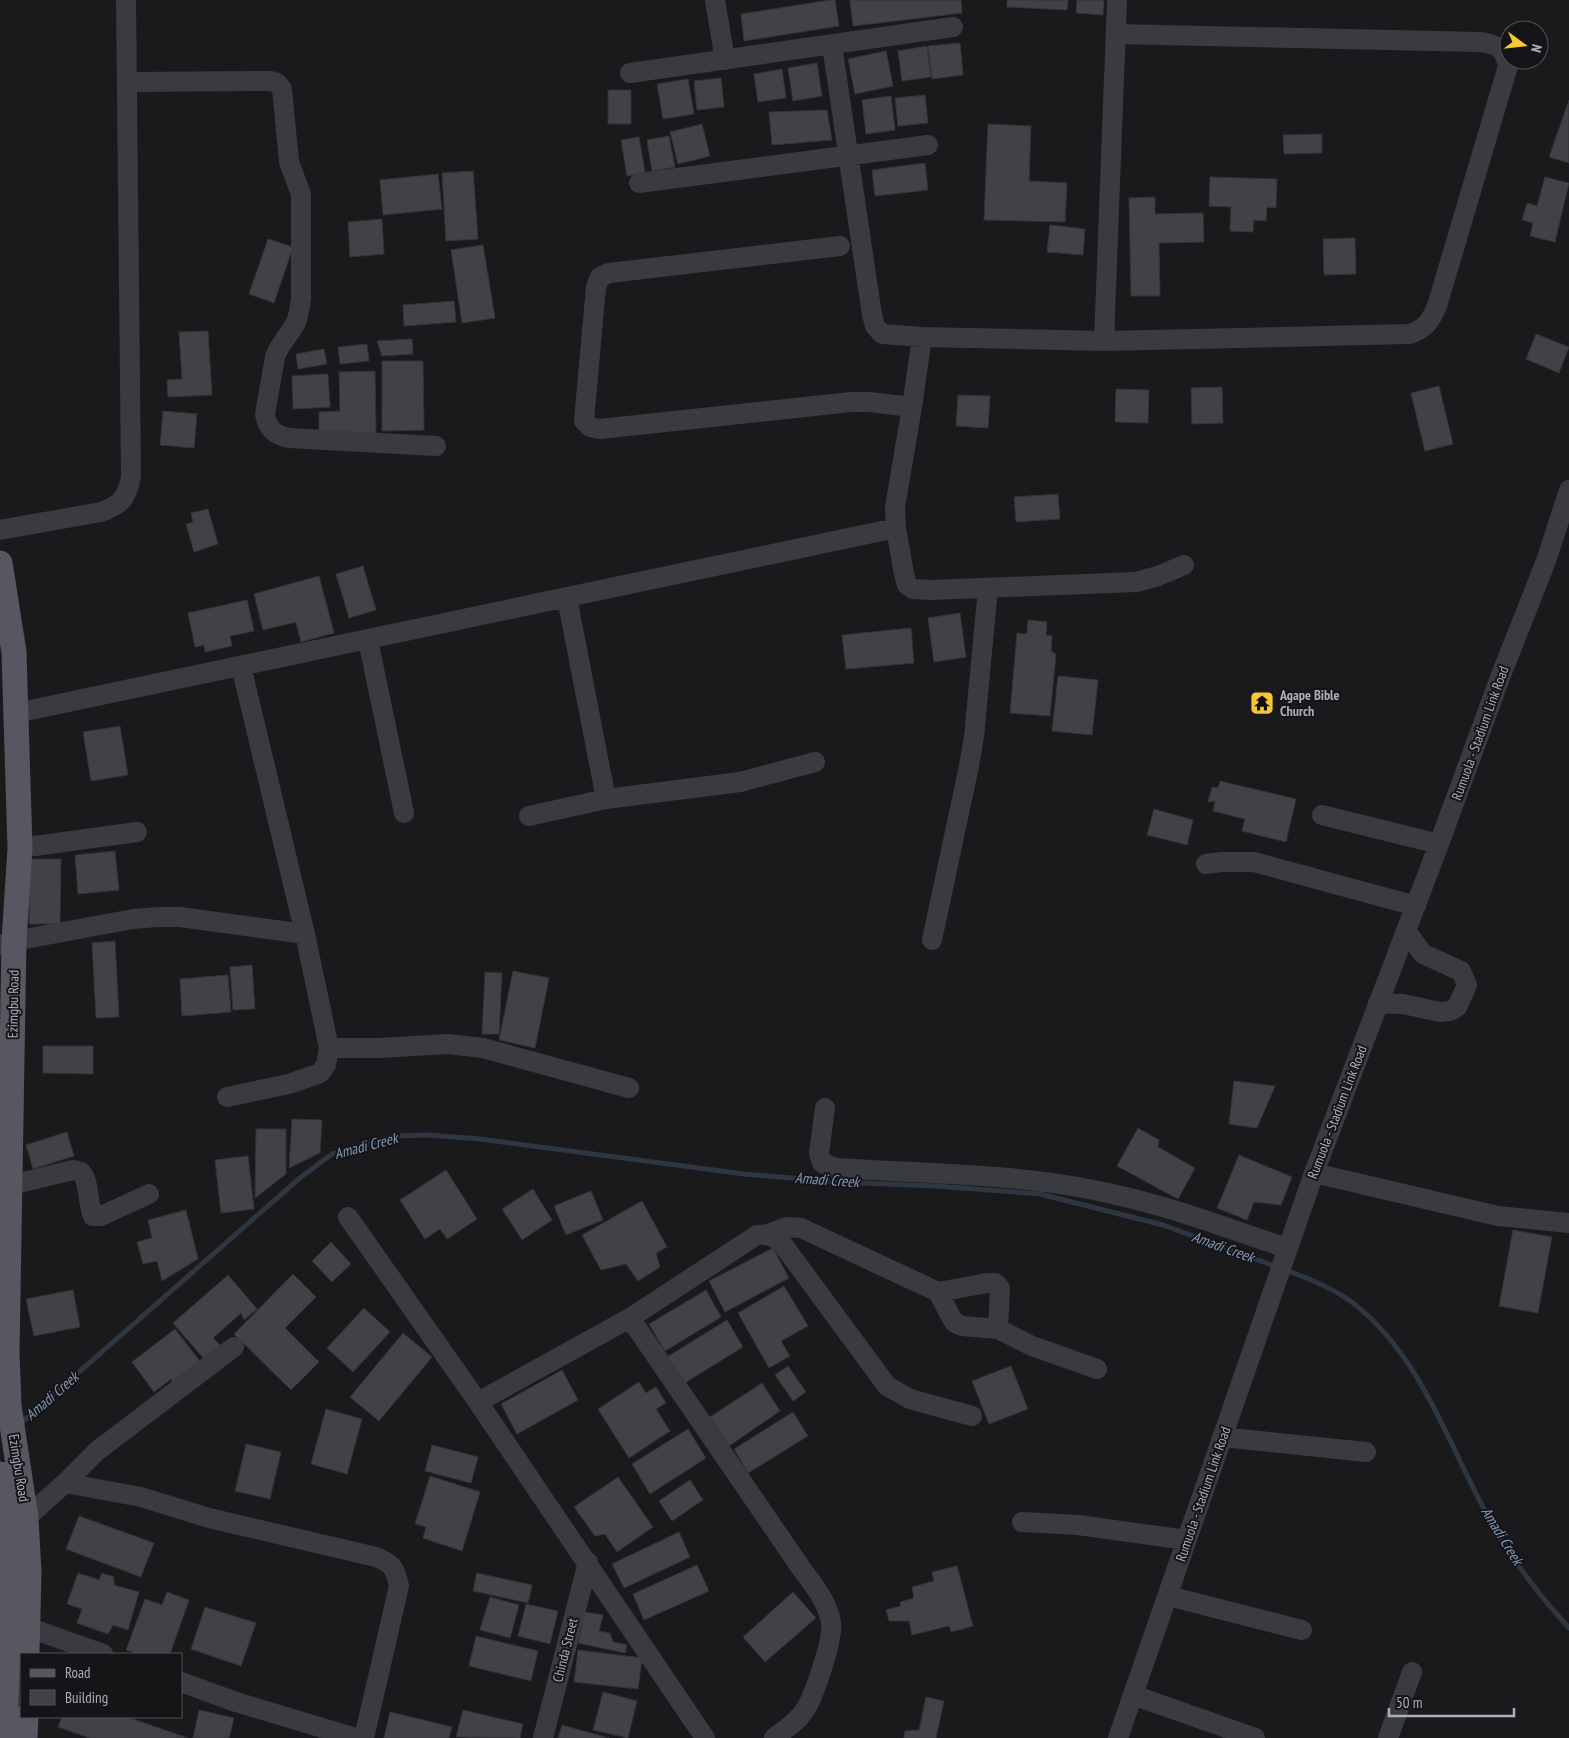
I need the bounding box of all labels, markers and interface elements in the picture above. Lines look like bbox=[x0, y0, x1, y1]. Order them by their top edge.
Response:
north arrow bbox=[1499, 20, 1549, 70]
text: N bbox=[1527, 42, 1546, 54]
street label: Rumuola - Stadium Link Road bbox=[1447, 663, 1513, 803]
place label: Agape Bible Church bbox=[1279, 686, 1340, 720]
temple icon: Agape Bible Church bbox=[1249, 690, 1275, 716]
street label: Ezimgbu Road bbox=[3, 970, 23, 1038]
street label: Rumuola - Stadium Link Road bbox=[1303, 1043, 1371, 1181]
water label: Amadi Creek bbox=[332, 1127, 402, 1163]
water label: Amadi Creek bbox=[794, 1168, 862, 1191]
water label: Amadi Creek bbox=[1190, 1227, 1259, 1267]
water label: Amadi Creek bbox=[21, 1366, 84, 1424]
street label: Rumuola - Stadium Link Road bbox=[1171, 1424, 1235, 1564]
street label: Ezimgbu Road bbox=[5, 1433, 33, 1503]
water label: Amadi Creek bbox=[1477, 1503, 1529, 1570]
street label: Chinda Street bbox=[548, 1616, 582, 1684]
legend bbox=[20, 1653, 182, 1718]
text: Road bbox=[65, 1663, 91, 1682]
scale bar bbox=[1389, 1686, 1514, 1718]
text: Building bbox=[65, 1688, 108, 1707]
text: 50 m bbox=[1396, 1693, 1422, 1712]

